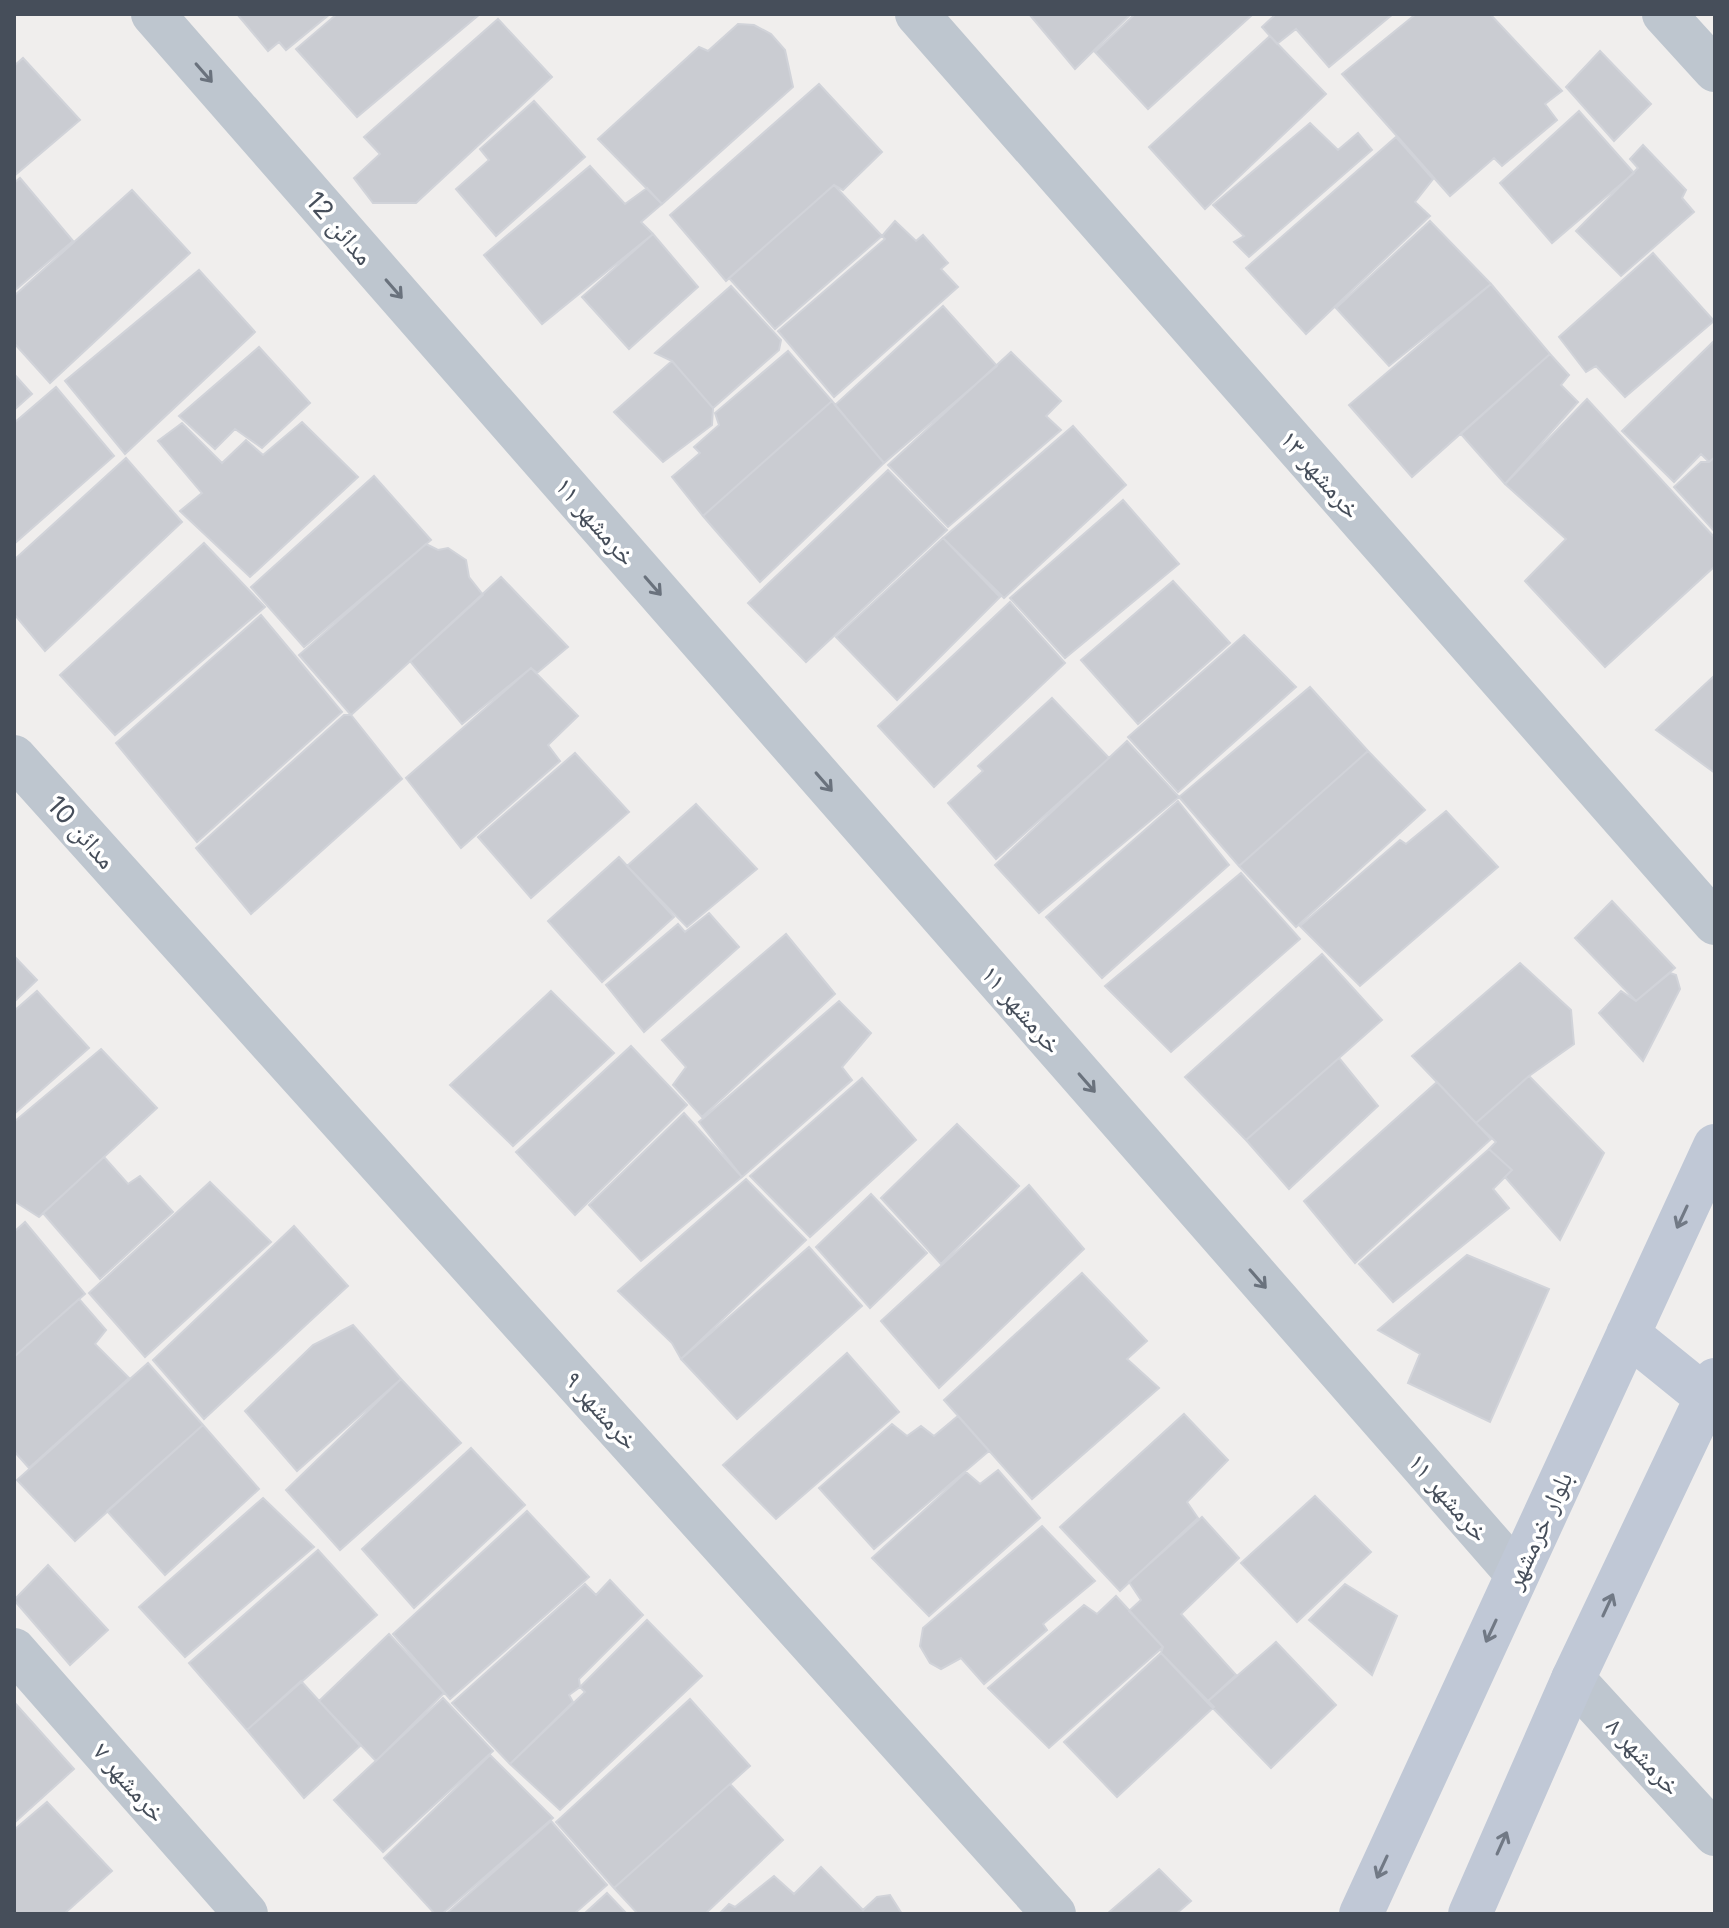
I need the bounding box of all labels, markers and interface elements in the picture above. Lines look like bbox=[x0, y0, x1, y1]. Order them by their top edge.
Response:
one-way arrow bbox=[195, 62, 213, 82]
street label: مدائن 12 bbox=[299, 185, 380, 271]
one-way arrow bbox=[385, 279, 403, 299]
street label: خرمشهر ۱۳ bbox=[1274, 423, 1368, 525]
street label: خرمشهر ۱۱ bbox=[549, 470, 643, 572]
one-way arrow bbox=[644, 575, 662, 595]
one-way arrow bbox=[815, 771, 833, 791]
street label: مدائن 10 bbox=[41, 789, 123, 875]
street label: خرمشهر ۱۱ bbox=[975, 958, 1069, 1060]
one-way arrow bbox=[1078, 1072, 1096, 1092]
one-way arrow bbox=[1674, 1204, 1689, 1228]
one-way arrow bbox=[1249, 1268, 1267, 1288]
street label: خرمشهر ۹ bbox=[559, 1364, 645, 1456]
street label: خرمشهر ۱۱ bbox=[1402, 1446, 1496, 1548]
street label: بلوار خرمشهر bbox=[1497, 1466, 1579, 1594]
one-way arrow bbox=[1601, 1594, 1616, 1618]
one-way arrow bbox=[1483, 1618, 1498, 1642]
street label: خرمشهر ۸ bbox=[1600, 1710, 1688, 1802]
street label: خرمشهر ۷ bbox=[87, 1736, 173, 1828]
one-way arrow bbox=[1495, 1831, 1510, 1855]
one-way arrow bbox=[1374, 1854, 1389, 1878]

